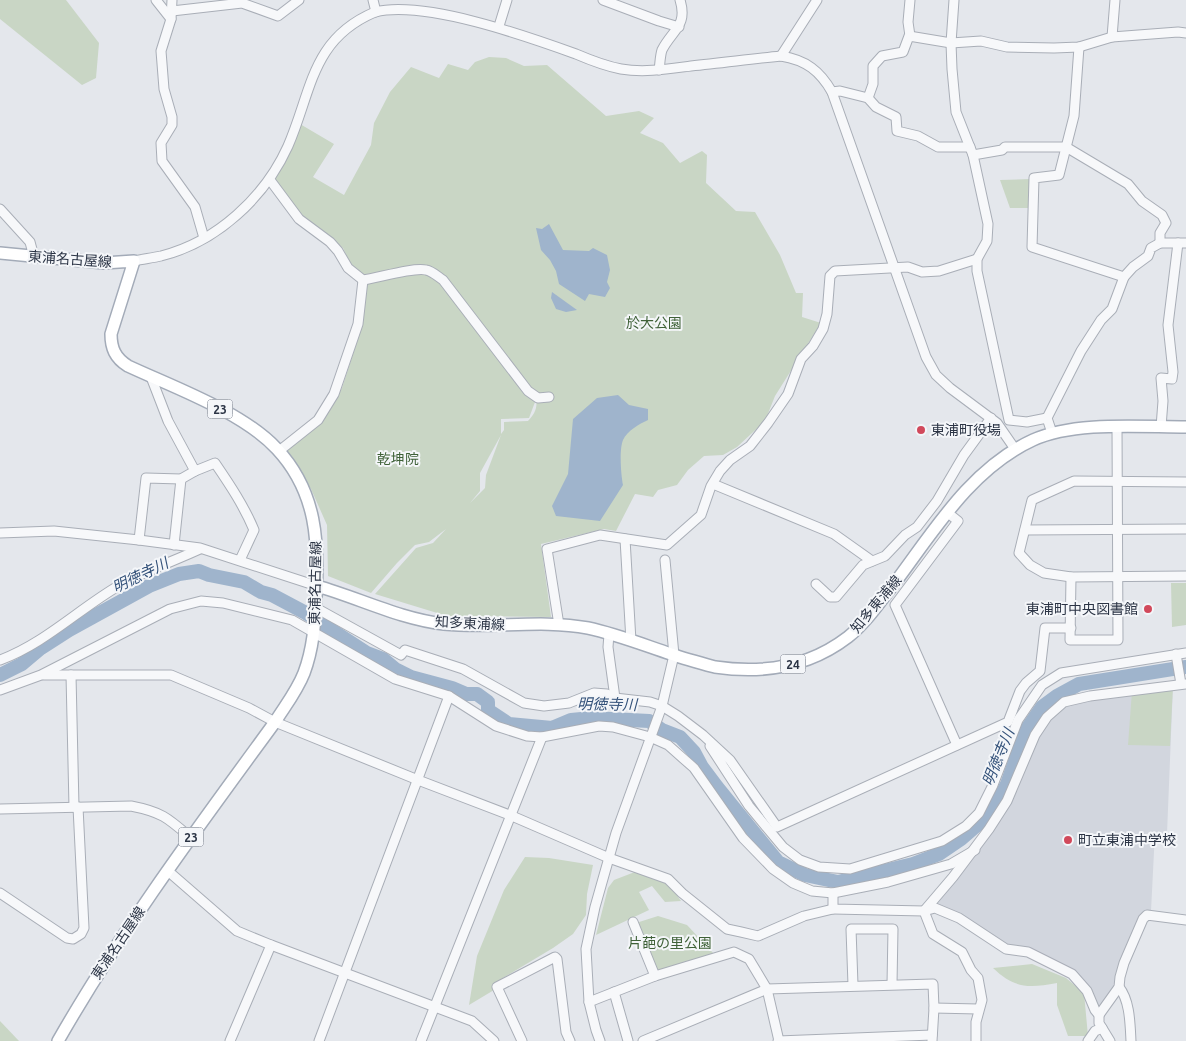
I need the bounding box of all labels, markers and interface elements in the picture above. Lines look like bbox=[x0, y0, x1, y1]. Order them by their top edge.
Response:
street label: 東浦名古屋線 bbox=[28, 248, 112, 270]
park label: 於大公園 bbox=[626, 315, 682, 331]
road number: 23 bbox=[208, 399, 232, 418]
place label: 東浦町役場 bbox=[931, 422, 1001, 438]
marker: 東浦町役場 bbox=[915, 424, 927, 436]
park label: 乾坤院 bbox=[377, 451, 419, 467]
street label: 東浦名古屋線 bbox=[306, 541, 324, 625]
water label: 明徳寺川 bbox=[109, 553, 172, 596]
street label: 知多東浦線 bbox=[847, 572, 905, 636]
place label: 東浦町中央図書館 bbox=[1026, 601, 1138, 617]
marker: 東浦町中央図書館 bbox=[1142, 603, 1154, 615]
street label: 知多東浦線 bbox=[435, 613, 505, 633]
road number: 24 bbox=[780, 654, 806, 674]
water label: 明徳寺川 bbox=[577, 695, 639, 713]
water label: 明徳寺川 bbox=[979, 724, 1018, 788]
road number: 23 bbox=[178, 828, 204, 846]
place label: 町立東浦中学校 bbox=[1078, 832, 1176, 848]
marker: 町立東浦中学校 bbox=[1062, 834, 1074, 846]
street label: 東浦名古屋線 bbox=[88, 904, 148, 982]
park label: 片葩の里公園 bbox=[628, 935, 712, 951]

